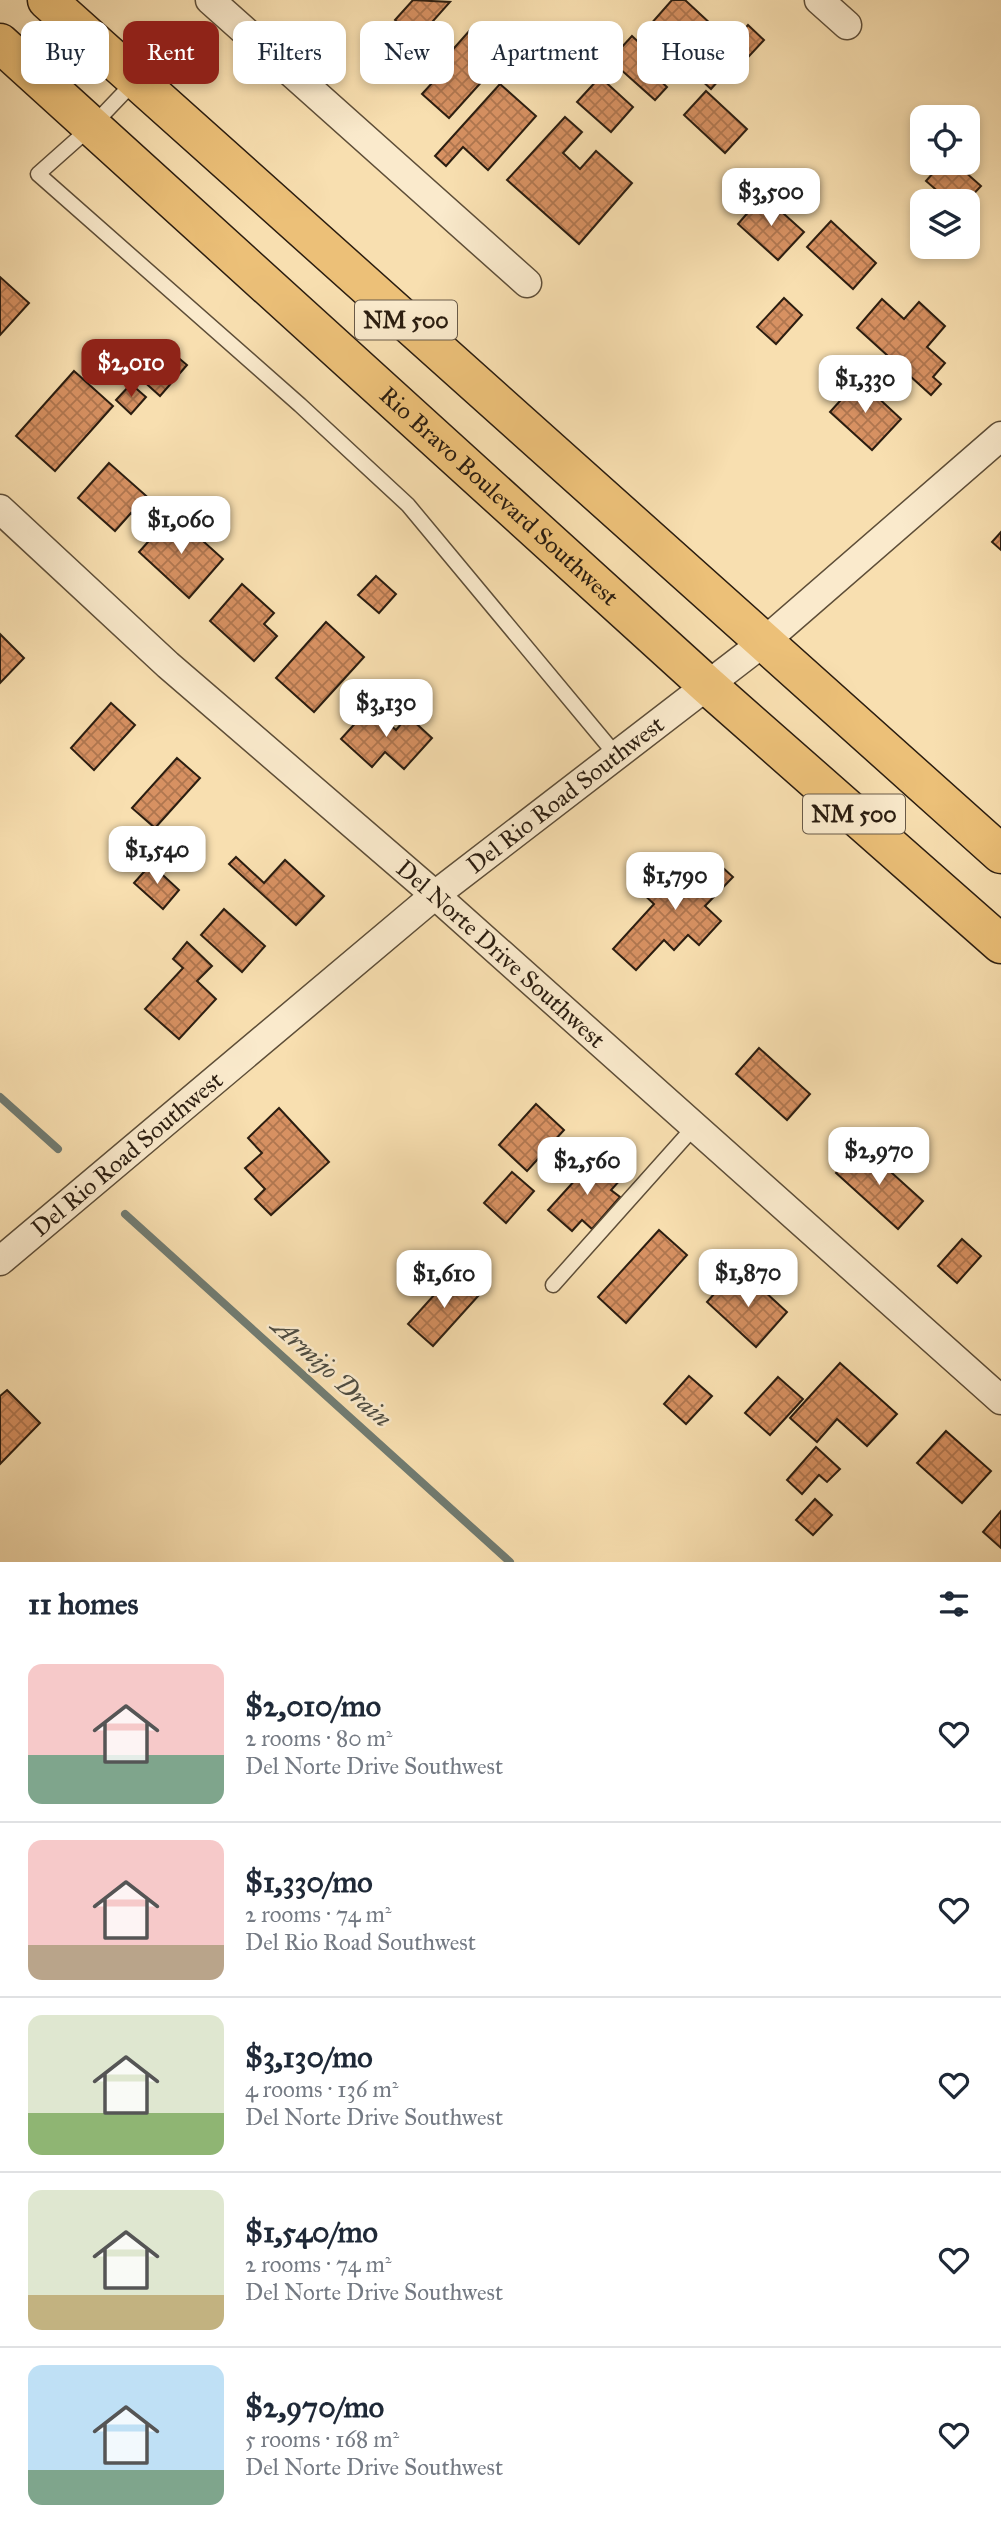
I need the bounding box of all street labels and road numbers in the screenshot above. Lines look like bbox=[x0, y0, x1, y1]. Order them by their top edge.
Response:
road number: NM 500 bbox=[355, 300, 457, 340]
street label: Rio Bravo Boulevard Southwest bbox=[373, 380, 625, 613]
street label: Del Rio Road Southwest bbox=[461, 709, 670, 880]
road number: NM 500 bbox=[803, 794, 905, 834]
street label: Del Norte Drive Southwest bbox=[390, 853, 612, 1055]
street label: Del Rio Road Southwest bbox=[25, 1065, 229, 1243]

